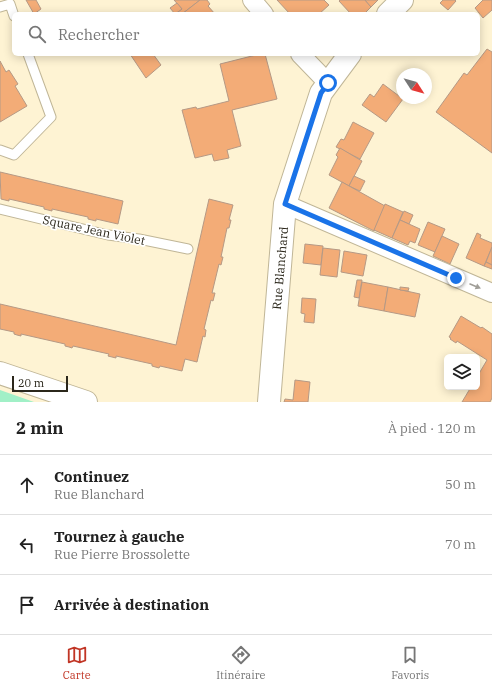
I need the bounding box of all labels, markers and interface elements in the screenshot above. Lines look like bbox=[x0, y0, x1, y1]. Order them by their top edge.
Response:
search box bbox=[12, 12, 480, 56]
icon: search bbox=[26, 23, 48, 45]
text: Rechercher bbox=[58, 25, 139, 44]
north arrow bbox=[396, 68, 432, 104]
route start bbox=[319, 74, 337, 92]
street label: Square Jean Violet bbox=[41, 212, 147, 248]
street label: Rue Blanchard bbox=[269, 226, 291, 310]
route end bbox=[447, 269, 465, 287]
one-way arrow bbox=[470, 283, 481, 289]
map controls bbox=[444, 354, 480, 390]
button: layers bbox=[444, 354, 480, 390]
scale bar bbox=[12, 374, 68, 393]
text: 20 m bbox=[18, 376, 44, 390]
text: 2 min bbox=[16, 417, 64, 439]
text: À pied · 120 m bbox=[388, 420, 476, 437]
text: Continuez bbox=[54, 467, 129, 486]
icon: ahead bbox=[16, 474, 38, 496]
text: 50 m bbox=[445, 476, 476, 493]
text: Rue Blanchard bbox=[54, 486, 144, 503]
text: Tournez à gauche bbox=[54, 527, 185, 546]
icon: left bbox=[16, 534, 38, 556]
text: 70 m bbox=[445, 536, 476, 553]
text: Rue Pierre Brossolette bbox=[54, 546, 190, 563]
icon: arrive bbox=[16, 594, 38, 616]
text: Arrivée à destination bbox=[54, 595, 209, 614]
tab: Carte bbox=[63, 644, 91, 682]
tab: Itinéraire bbox=[216, 644, 266, 682]
tab: Favoris bbox=[391, 644, 429, 682]

